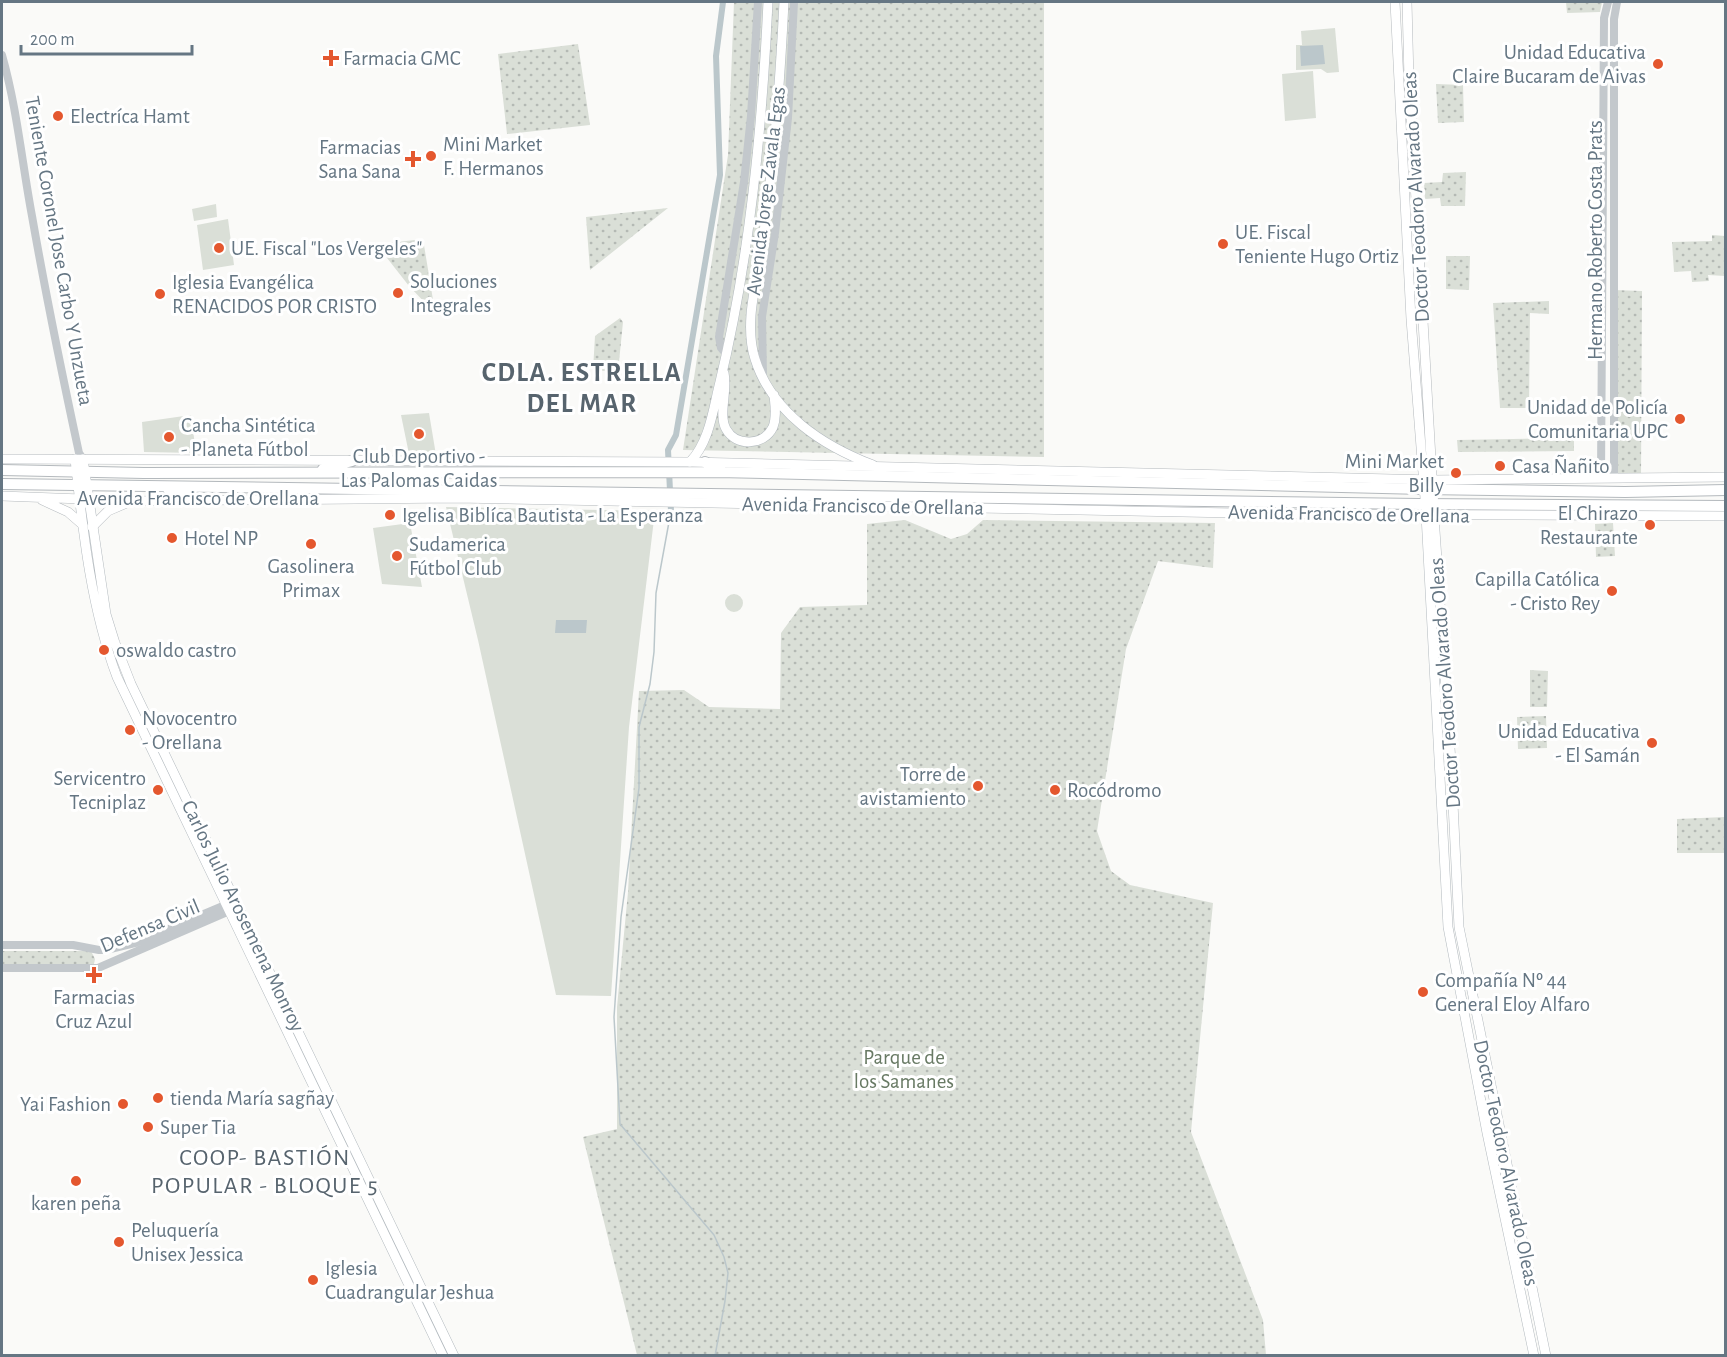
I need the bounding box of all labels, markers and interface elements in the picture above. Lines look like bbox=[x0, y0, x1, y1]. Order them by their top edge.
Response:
scale bar bbox=[21, 18, 192, 56]
text: 200 m bbox=[30, 31, 75, 49]
place label: Unidad Educativa Claire Bucaram de Aivas bbox=[1452, 42, 1646, 87]
place label: Farmacia GMC bbox=[343, 48, 461, 69]
marker: Farmacia GMC bbox=[324, 51, 338, 65]
marker: Unidad Educativa Claire Bucaram de Aivas bbox=[1651, 57, 1665, 71]
street label: Doctor Teodoro Alvarado Oleas bbox=[1399, 71, 1433, 323]
street label: Avenida Jorge Zavala Egas bbox=[743, 85, 789, 297]
street label: Teniente Coronel Jose Carbo Y Unzueta bbox=[21, 95, 97, 408]
place label: Electríca Hamt bbox=[70, 106, 190, 127]
marker: Electríca Hamt bbox=[51, 109, 65, 123]
street label: Hermano Roberto Costa Prats bbox=[1585, 120, 1606, 360]
place label: Mini Market F. Hermanos bbox=[443, 134, 544, 179]
place label: Farmacias Sana Sana bbox=[318, 137, 401, 182]
marker: Mini Market F. Hermanos bbox=[424, 149, 438, 163]
marker: Farmacias Sana Sana bbox=[406, 152, 420, 166]
place label: UE. Fiscal Teniente Hugo Ortiz bbox=[1235, 222, 1399, 267]
marker: UE. Fiscal Teniente Hugo Ortiz bbox=[1216, 237, 1230, 251]
place label: UE. Fiscal "Los Vergeles" bbox=[231, 238, 422, 259]
marker: UE. Fiscal "Los Vergeles" bbox=[212, 241, 226, 255]
place label: Soluciones Integrales bbox=[410, 271, 497, 316]
place label: Iglesia Evangélica RENACIDOS POR CRISTO bbox=[172, 272, 377, 317]
marker: Soluciones Integrales bbox=[391, 286, 405, 300]
marker: Iglesia Evangélica RENACIDOS POR CRISTO bbox=[153, 287, 167, 301]
district label: CDLA. ESTRELLA DEL MAR bbox=[482, 359, 682, 417]
place label: Unidad de Policía Comunitaria UPC bbox=[1527, 397, 1668, 442]
marker: Unidad de Policía Comunitaria UPC bbox=[1673, 412, 1687, 426]
place label: Cancha Sintética - Planeta Fútbol bbox=[181, 415, 316, 460]
marker: Club Deportivo - Las Palomas Caidas bbox=[412, 427, 426, 441]
marker: Cancha Sintética - Planeta Fútbol bbox=[162, 430, 176, 444]
place label: Club Deportivo - Las Palomas Caidas bbox=[341, 446, 497, 491]
place label: Mini Market Billy bbox=[1345, 451, 1444, 496]
place label: Casa Ñañito bbox=[1512, 454, 1610, 477]
marker: Casa Ñañito bbox=[1493, 459, 1507, 473]
marker: Mini Market Billy bbox=[1449, 466, 1463, 480]
street label: Avenida Francisco de Orellana bbox=[77, 488, 319, 509]
street label: Avenida Francisco de Orellana bbox=[742, 493, 985, 519]
street label: Avenida Francisco de Orellana bbox=[1228, 501, 1471, 527]
place label: El Chirazo Restaurante bbox=[1540, 503, 1638, 548]
place label: Igelisa Biblíca Bautista - La Esperanza bbox=[402, 505, 703, 526]
marker: Igelisa Biblíca Bautista - La Esperanza bbox=[383, 508, 397, 522]
marker: El Chirazo Restaurante bbox=[1643, 518, 1657, 532]
place label: Hotel NP bbox=[184, 528, 258, 549]
marker: Hotel NP bbox=[165, 531, 179, 545]
place label: Sudamerica Fútbol Club bbox=[409, 534, 506, 579]
marker: Gasolinera Primax bbox=[304, 537, 318, 551]
marker: Sudamerica Fútbol Club bbox=[390, 549, 404, 563]
place label: Gasolinera Primax bbox=[267, 556, 355, 601]
street label: Doctor Teodoro Alvarado Oleas bbox=[1426, 557, 1464, 809]
place label: Capilla Católica - Cristo Rey bbox=[1475, 569, 1600, 614]
marker: Capilla Católica - Cristo Rey bbox=[1605, 584, 1619, 598]
place label: oswaldo castro bbox=[116, 640, 237, 661]
marker: oswaldo castro bbox=[97, 643, 111, 657]
place label: Novocentro - Orellana bbox=[142, 708, 237, 753]
place label: Unidad Educativa - El Samán bbox=[1498, 721, 1640, 766]
marker: Novocentro - Orellana bbox=[123, 723, 137, 737]
marker: Unidad Educativa - El Samán bbox=[1645, 736, 1659, 750]
place label: Torre de avistamiento bbox=[860, 764, 966, 809]
place label: Servicentro Tecniplaz bbox=[53, 768, 146, 813]
marker: Torre de avistamiento bbox=[971, 779, 985, 793]
place label: Rocódromo bbox=[1067, 780, 1161, 801]
marker: Servicentro Tecniplaz bbox=[151, 783, 165, 797]
marker: Rocódromo bbox=[1048, 783, 1062, 797]
street label: Carlos Julio Arosemena Monroy bbox=[178, 797, 308, 1035]
street label: Defensa Civil bbox=[97, 896, 203, 956]
marker: Farmacias Cruz Azul bbox=[87, 968, 101, 982]
place label: Compañía Nº 44 General Eloy Alfaro bbox=[1435, 970, 1590, 1015]
marker: Compañía Nº 44 General Eloy Alfaro bbox=[1416, 985, 1430, 999]
place label: Farmacias Cruz Azul bbox=[53, 987, 135, 1032]
street label: Doctor Teodoro Alvarado Oleas bbox=[1470, 1038, 1542, 1288]
park label: Parque de los Samanes bbox=[854, 1047, 954, 1092]
place label: tienda María sagñay bbox=[170, 1088, 334, 1109]
marker: tienda María sagñay bbox=[151, 1091, 165, 1105]
place label: Yai Fashion bbox=[20, 1094, 111, 1115]
marker: Yai Fashion bbox=[116, 1097, 130, 1111]
place label: Super Tia bbox=[160, 1117, 237, 1138]
marker: Super Tia bbox=[141, 1120, 155, 1134]
district label: COOP- BASTIÓN POPULAR - BLOQUE 5 bbox=[151, 1144, 379, 1198]
marker: karen peña bbox=[69, 1174, 83, 1188]
place label: karen peña bbox=[31, 1193, 121, 1214]
place label: Peluquería Unisex Jessica bbox=[131, 1220, 244, 1265]
marker: Peluquería Unisex Jessica bbox=[112, 1235, 126, 1249]
place label: Iglesia Cuadrangular Jeshua bbox=[325, 1258, 495, 1303]
marker: Iglesia Cuadrangular Jeshua bbox=[306, 1273, 320, 1287]

